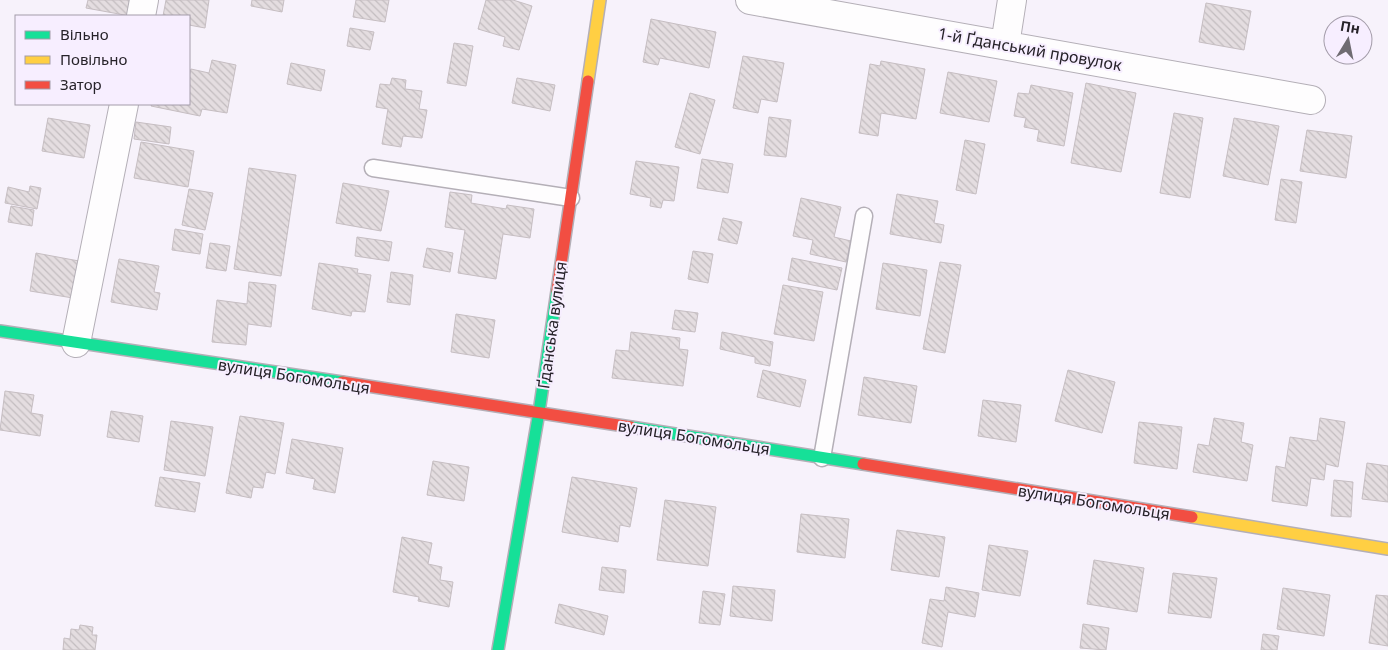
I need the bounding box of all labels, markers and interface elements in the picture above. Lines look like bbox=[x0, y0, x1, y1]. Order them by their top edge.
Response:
legend bbox=[15, 15, 190, 105]
north arrow bbox=[1323, 15, 1373, 65]
text: Пн bbox=[1339, 16, 1362, 38]
street label: 1-й Ґданський провулок bbox=[936, 22, 1124, 76]
text: Вільно bbox=[60, 24, 109, 44]
text: Повільно bbox=[60, 49, 127, 69]
text: Затор bbox=[60, 74, 102, 94]
street label: Ґданська вулиця bbox=[532, 260, 572, 390]
street label: вулиця Богомольця bbox=[217, 353, 371, 399]
street label: вулиця Богомольця bbox=[617, 414, 771, 460]
street label: вулиця Богомольця bbox=[1017, 479, 1171, 525]

